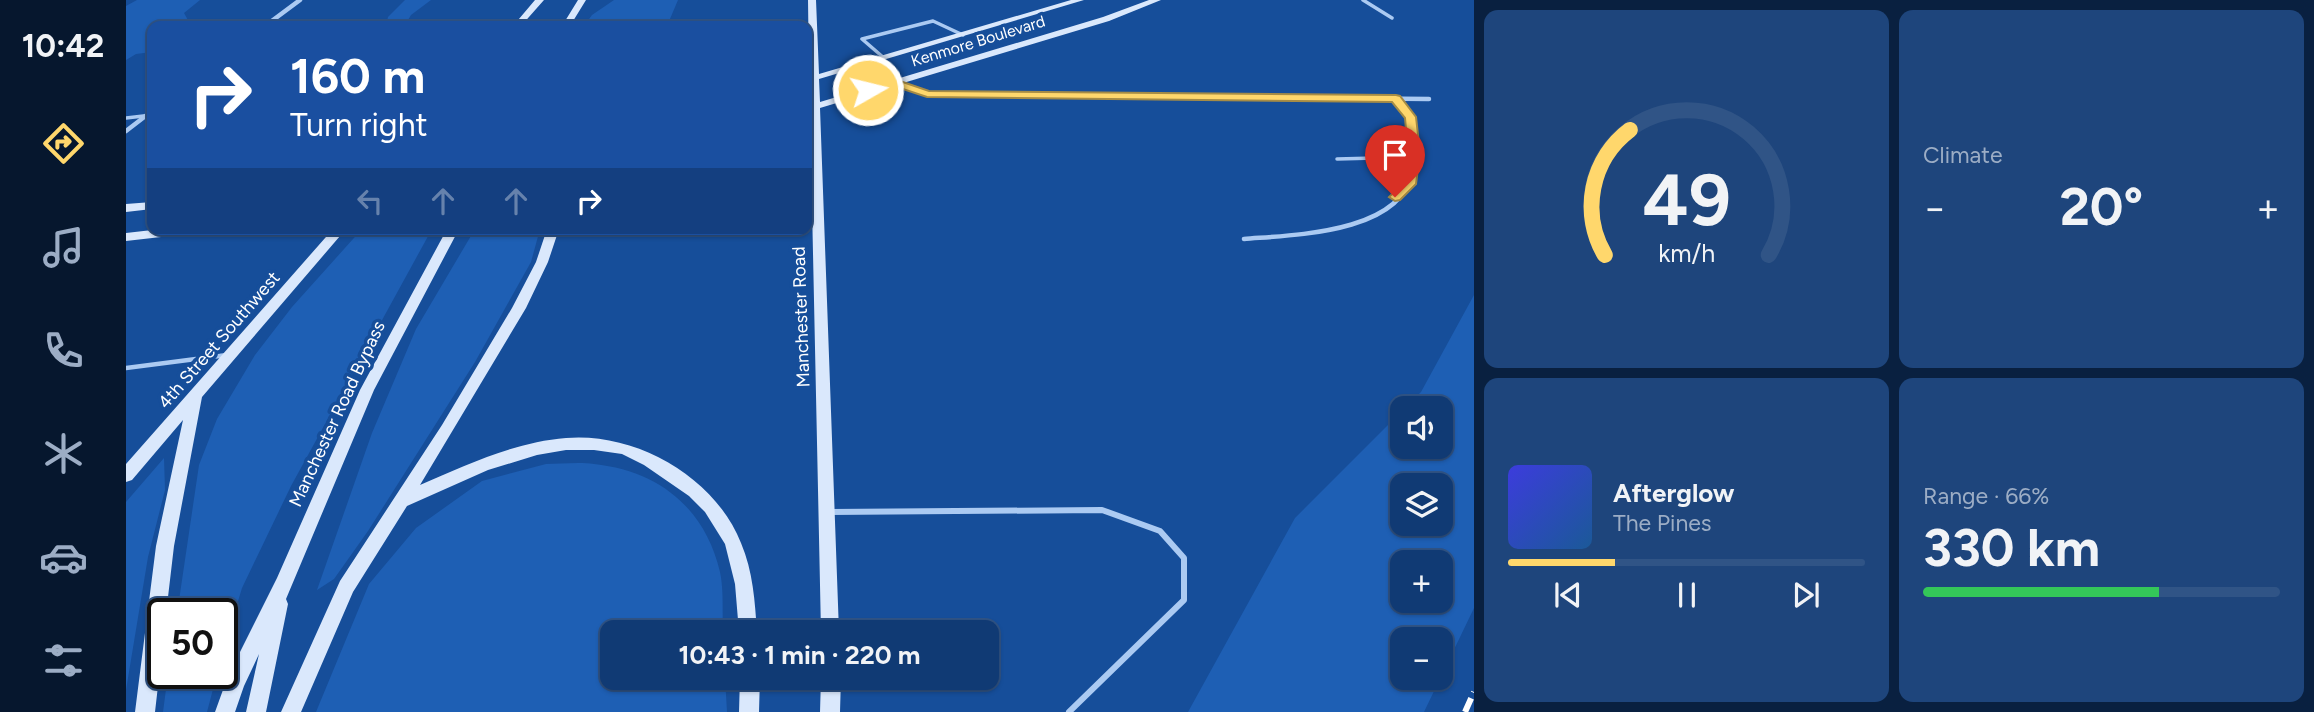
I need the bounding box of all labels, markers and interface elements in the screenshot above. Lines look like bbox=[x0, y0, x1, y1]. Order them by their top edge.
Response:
street label: Kenmore Boulevard bbox=[909, 12, 1047, 70]
text: 10:42 bbox=[22, 27, 104, 65]
text: 160 m bbox=[290, 46, 425, 105]
icon: right bbox=[175, 49, 266, 140]
position arrow bbox=[831, 53, 905, 127]
text: Turn right bbox=[290, 106, 428, 144]
icon: directions bbox=[39, 119, 88, 168]
pin bbox=[1365, 125, 1425, 197]
icon: arrive bbox=[1376, 136, 1414, 174]
text: Climate bbox=[1923, 141, 2002, 169]
text: 49 bbox=[1642, 156, 1731, 243]
text: 20° bbox=[2060, 176, 2143, 238]
icon: left bbox=[351, 182, 389, 220]
icon: ahead bbox=[424, 182, 462, 220]
icon: ahead bbox=[497, 182, 535, 220]
icon: right bbox=[570, 182, 608, 220]
text: − bbox=[1923, 185, 1947, 231]
text: + bbox=[2256, 185, 2280, 231]
icon: music bbox=[39, 223, 88, 272]
text: km/h bbox=[1658, 238, 1715, 268]
street label: Manchester Road bbox=[788, 246, 814, 388]
street label: 4th Street Southwest bbox=[153, 267, 285, 413]
street label: Manchester Road Bypass bbox=[284, 318, 390, 510]
icon: phone bbox=[39, 326, 88, 375]
map controls bbox=[1390, 396, 1453, 690]
button: sound bbox=[1390, 396, 1453, 459]
icon: climate bbox=[39, 429, 88, 478]
button: layers bbox=[1390, 473, 1453, 536]
text: Afterglow bbox=[1613, 477, 1735, 509]
text: Range · 66% bbox=[1923, 482, 2049, 510]
text: The Pines bbox=[1613, 509, 1712, 537]
text: 330 km bbox=[1923, 517, 2100, 579]
icon: car bbox=[39, 533, 88, 582]
button: + bbox=[1390, 550, 1453, 613]
icon: previous bbox=[1549, 576, 1587, 614]
icon: pause bbox=[1668, 576, 1706, 614]
icon: next bbox=[1787, 576, 1825, 614]
speed limit sign: 50 bbox=[147, 598, 238, 689]
button: − bbox=[1390, 627, 1453, 690]
icon: filters bbox=[39, 636, 88, 685]
text: 10:43 · 1 min · 220 m bbox=[678, 639, 921, 671]

